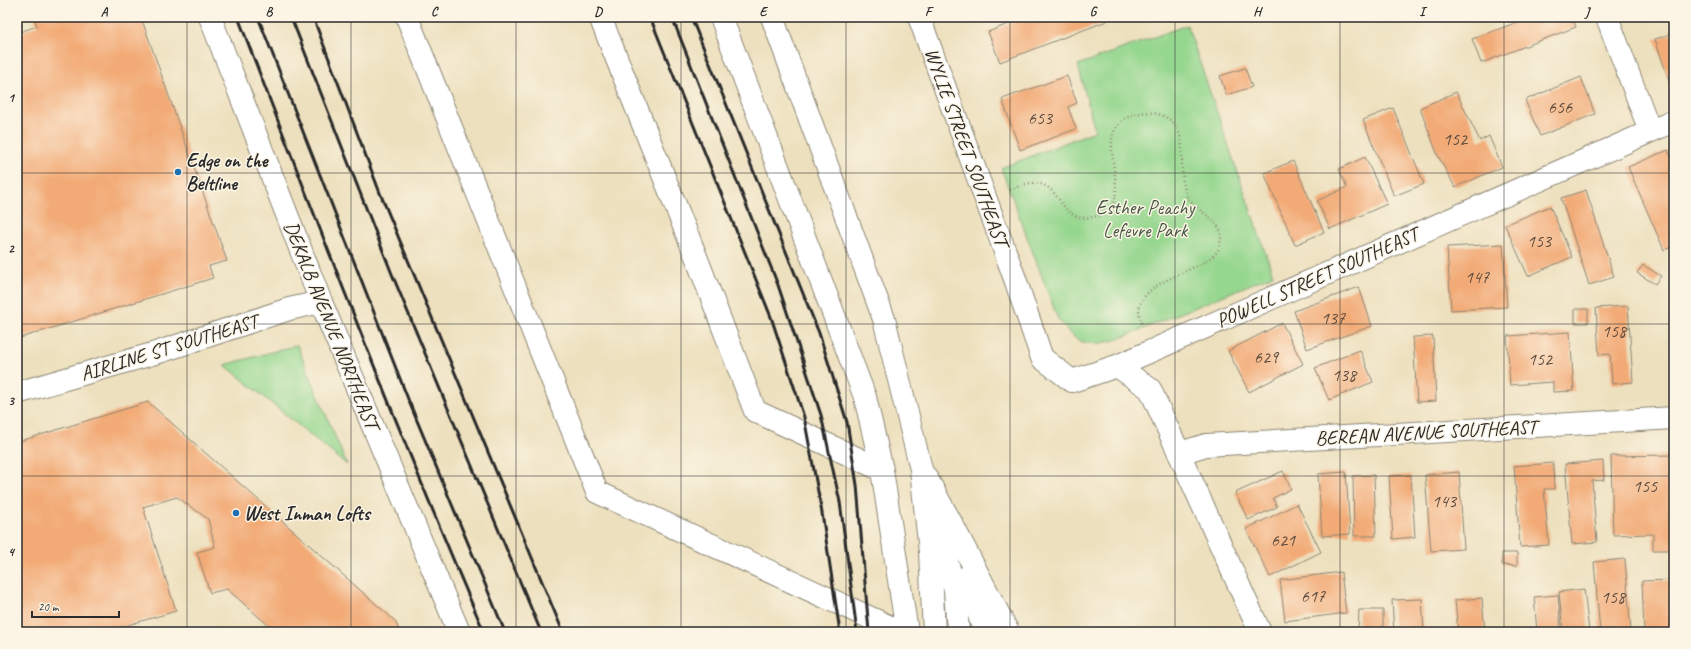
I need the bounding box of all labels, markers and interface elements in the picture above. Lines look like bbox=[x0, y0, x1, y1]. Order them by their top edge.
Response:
text: A bbox=[101, 4, 109, 20]
text: B bbox=[266, 4, 274, 20]
text: C bbox=[431, 4, 439, 20]
text: D bbox=[594, 4, 603, 20]
text: E bbox=[760, 4, 769, 20]
text: F bbox=[925, 4, 934, 20]
text: G bbox=[1090, 4, 1098, 20]
text: H bbox=[1253, 4, 1263, 20]
text: I bbox=[1419, 4, 1428, 20]
text: J bbox=[1584, 4, 1591, 20]
street label: WYLIE STREET SOUTHEAST bbox=[919, 45, 1016, 254]
text: 1 bbox=[8, 90, 16, 106]
house number: 656 bbox=[1548, 96, 1573, 118]
house number: 653 bbox=[1028, 107, 1054, 129]
house number: 152 bbox=[1443, 128, 1469, 150]
place label: Edge on the Beltline bbox=[186, 148, 269, 196]
marker: Edge on the Beltline bbox=[173, 167, 183, 177]
park label: Esther Peachy Lefevre Park bbox=[1096, 195, 1196, 243]
street label: DEKALB AVENUE NORTHEAST bbox=[278, 218, 386, 437]
street label: POWELL STREET SOUTHEAST bbox=[1212, 220, 1426, 333]
house number: 153 bbox=[1527, 230, 1553, 252]
text: 2 bbox=[8, 241, 15, 257]
house number: 147 bbox=[1465, 266, 1490, 288]
house number: 137 bbox=[1321, 307, 1346, 329]
street label: AIRLINE ST SOUTHEAST bbox=[78, 308, 264, 386]
house number: 158 bbox=[1602, 320, 1628, 342]
house number: 629 bbox=[1254, 346, 1280, 368]
house number: 152 bbox=[1528, 348, 1554, 370]
house number: 138 bbox=[1332, 364, 1358, 386]
text: 3 bbox=[8, 393, 15, 409]
street label: BEREAN AVENUE SOUTHEAST bbox=[1315, 414, 1541, 451]
house number: 155 bbox=[1633, 475, 1658, 497]
house number: 143 bbox=[1432, 490, 1458, 512]
place label: West Inman Lofts bbox=[244, 501, 372, 526]
marker: West Inman Lofts bbox=[231, 508, 241, 518]
house number: 621 bbox=[1271, 529, 1296, 551]
text: 4 bbox=[8, 544, 16, 560]
house number: 617 bbox=[1301, 585, 1326, 607]
house number: 158 bbox=[1601, 586, 1627, 608]
scale bar bbox=[32, 593, 119, 619]
text: 20 m bbox=[38, 599, 60, 615]

